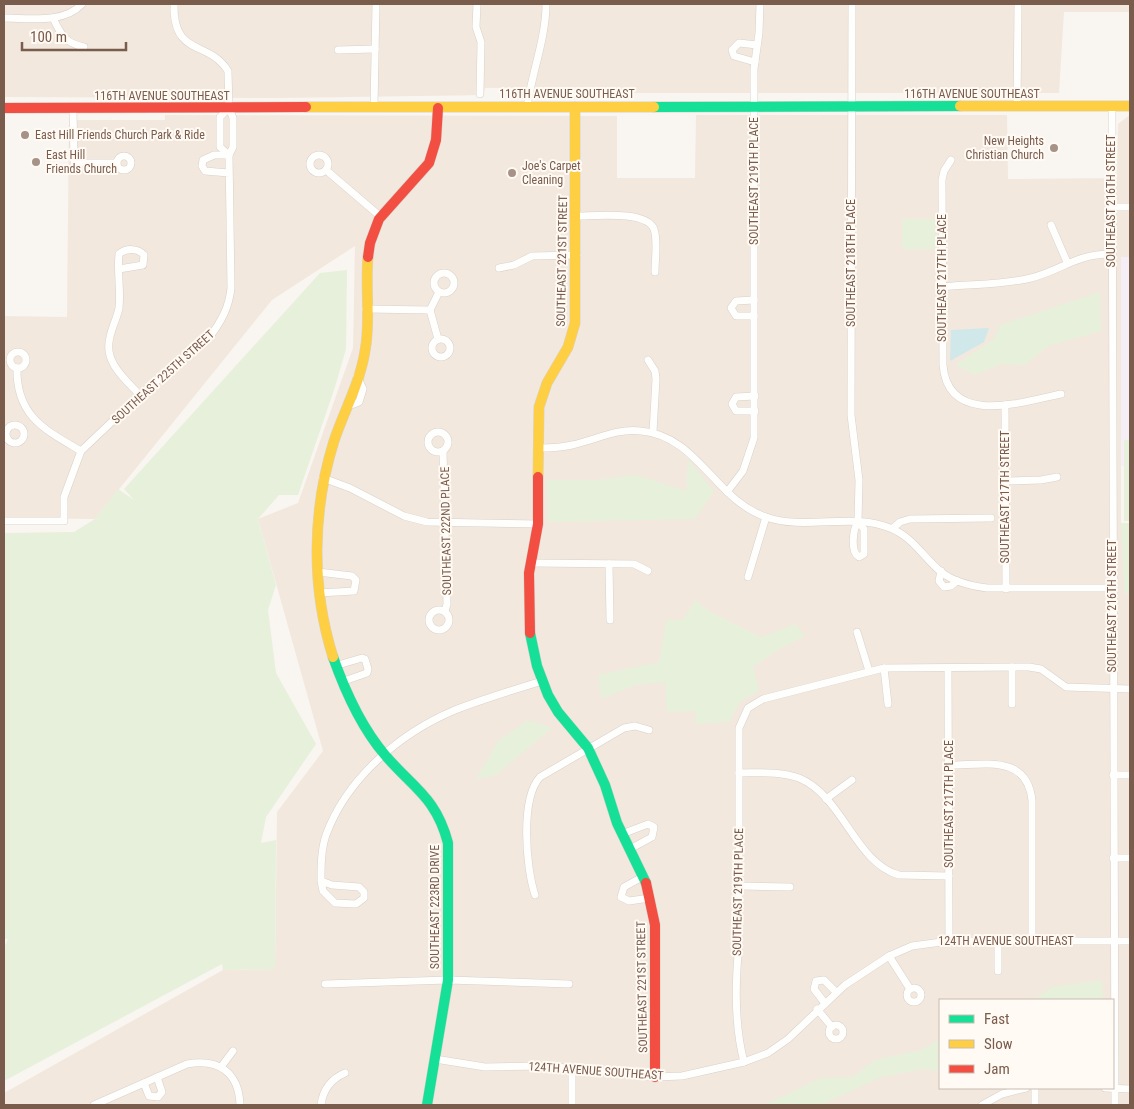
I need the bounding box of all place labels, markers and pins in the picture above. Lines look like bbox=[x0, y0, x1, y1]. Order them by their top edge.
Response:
place label: East Hill Friends Church Park & Ride bbox=[35, 128, 205, 142]
marker: East Hill Friends Church Park & Ride bbox=[19, 129, 31, 141]
place label: New Heights Christian Church bbox=[966, 134, 1044, 162]
marker: New Heights Christian Church bbox=[1048, 142, 1060, 154]
place label: East Hill Friends Church bbox=[46, 148, 117, 176]
marker: East Hill Friends Church bbox=[30, 156, 42, 168]
place label: Joe's Carpet Cleaning bbox=[522, 159, 581, 187]
marker: Joe's Carpet Cleaning bbox=[506, 167, 518, 179]

